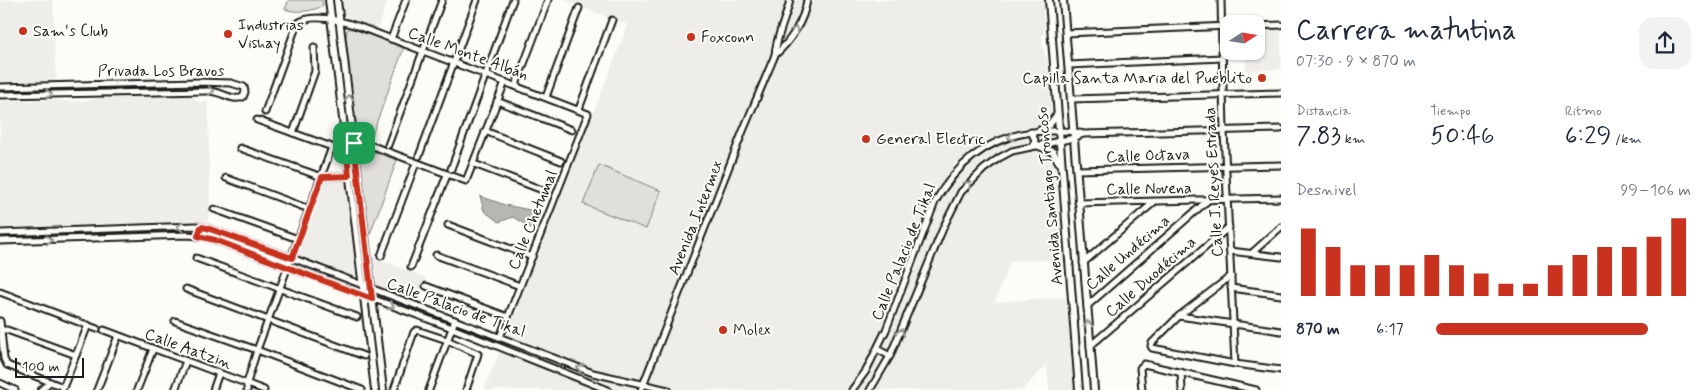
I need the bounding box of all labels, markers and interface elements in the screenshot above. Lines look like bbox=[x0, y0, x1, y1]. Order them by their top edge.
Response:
text: Carrera matutina bbox=[1296, 13, 1516, 50]
place label: Industrias Vishay bbox=[238, 15, 304, 54]
north arrow bbox=[1220, 15, 1265, 60]
map controls bbox=[1220, 15, 1265, 60]
button: share bbox=[1639, 17, 1691, 69]
place label: Sam's Club bbox=[33, 21, 108, 42]
street label: Calle Monte Albán bbox=[405, 22, 531, 86]
marker: Sam's Club bbox=[17, 25, 29, 37]
one-way arrow bbox=[788, 26, 798, 35]
place label: Foxconn bbox=[701, 27, 754, 48]
marker: Industrias Vishay bbox=[222, 28, 234, 40]
marker: Foxconn bbox=[685, 31, 697, 43]
text: 07:30 · 9 × 870 m bbox=[1296, 51, 1416, 72]
street label: Privada Los Bravos bbox=[98, 61, 224, 82]
place label: Capilla Santa Maria del Pueblito bbox=[1022, 68, 1252, 89]
marker: Capilla Santa Maria del Pueblito bbox=[1256, 72, 1268, 84]
one-way arrow bbox=[207, 86, 215, 97]
one-way arrow bbox=[45, 89, 53, 99]
one-way arrow bbox=[344, 94, 355, 102]
text: Distancia bbox=[1296, 102, 1351, 120]
text: Tiempo bbox=[1430, 102, 1471, 120]
text: Ritmo bbox=[1565, 102, 1602, 120]
street label: Avenida Santiago Troncoso bbox=[1032, 106, 1068, 286]
street label: Calle J. Reyes Estrada bbox=[1200, 106, 1228, 257]
text: 7.83 bbox=[1296, 120, 1341, 153]
text: 50:46 bbox=[1430, 120, 1495, 153]
text: 6:29 bbox=[1565, 120, 1611, 153]
pin bbox=[333, 122, 375, 164]
icon: arrive bbox=[340, 129, 368, 157]
place label: General Electric bbox=[876, 129, 986, 150]
text: km bbox=[1341, 130, 1365, 148]
text: /km bbox=[1611, 130, 1642, 148]
one-way arrow bbox=[1007, 131, 1015, 141]
marker: General Electric bbox=[860, 133, 872, 145]
street label: Calle Octava bbox=[1106, 144, 1190, 168]
street label: Avenida Intermex bbox=[663, 158, 729, 278]
street label: Calle Chetumal bbox=[503, 167, 563, 273]
street label: Calle Novena bbox=[1106, 178, 1192, 200]
street label: Calle Palacio de Tikal bbox=[867, 180, 941, 324]
text: Desnivel bbox=[1296, 180, 1356, 201]
text: 99–106 m bbox=[1620, 180, 1691, 201]
one-way arrow bbox=[962, 181, 971, 190]
street label: Calle Undécima bbox=[1082, 211, 1175, 295]
one-way arrow bbox=[176, 222, 184, 232]
street label: Calle Duodécima bbox=[1101, 232, 1201, 322]
one-way arrow bbox=[45, 234, 53, 245]
street label: Calle Palacio de Tikal bbox=[384, 273, 528, 343]
one-way arrow bbox=[386, 300, 395, 310]
text: 870 m bbox=[1296, 319, 1340, 340]
text: 6:17 bbox=[1376, 319, 1404, 340]
place label: Molex bbox=[733, 320, 771, 341]
one-way arrow bbox=[1083, 320, 1094, 328]
street label: Calle Aatzin bbox=[142, 324, 235, 375]
marker: Molex bbox=[717, 324, 729, 336]
one-way arrow bbox=[895, 328, 905, 336]
scale bar bbox=[15, 355, 84, 378]
text: 100 m bbox=[22, 358, 60, 376]
one-way arrow bbox=[576, 364, 585, 374]

